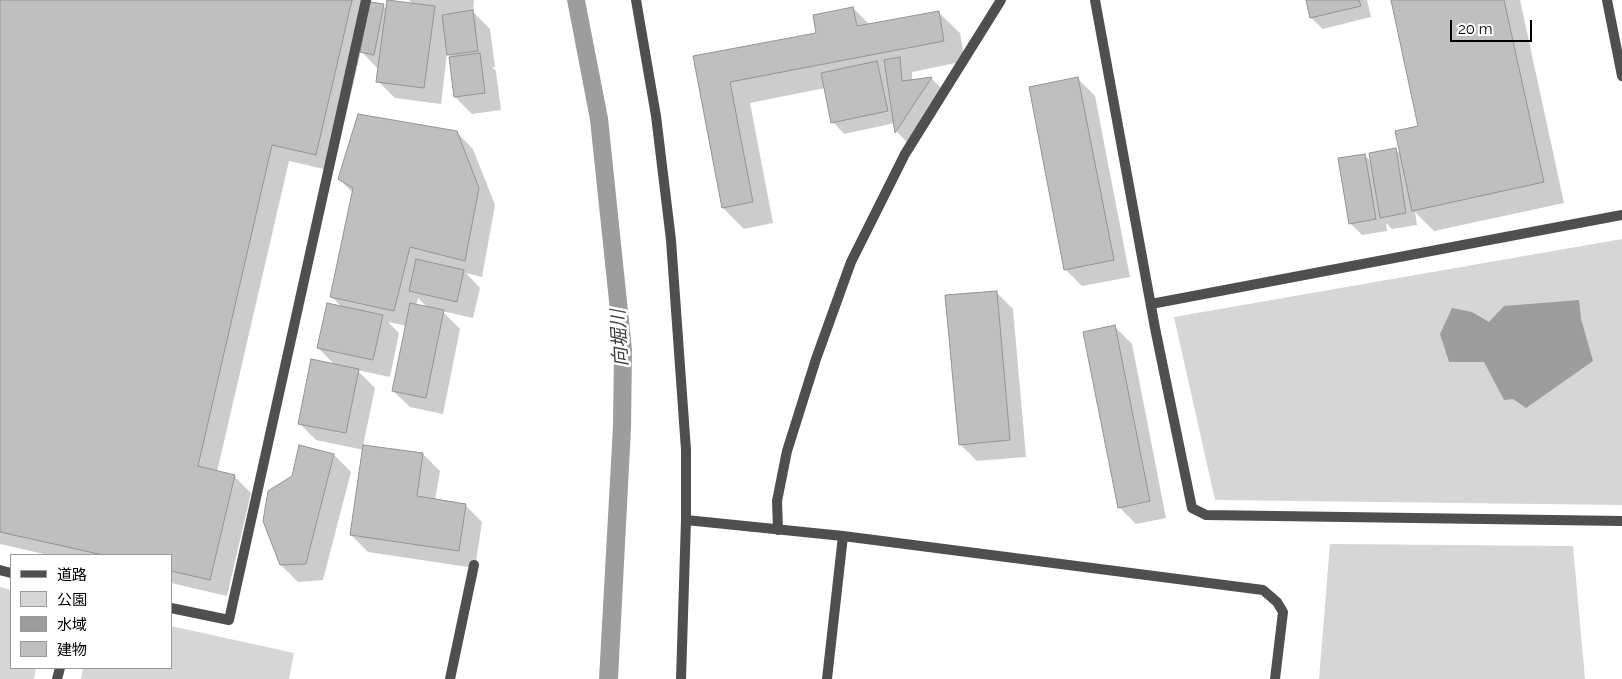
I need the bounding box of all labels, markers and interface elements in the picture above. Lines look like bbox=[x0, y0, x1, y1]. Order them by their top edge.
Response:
scale bar bbox=[1452, 10, 1534, 42]
text: 20 m bbox=[1458, 20, 1493, 38]
water label: 向堀川 bbox=[607, 309, 633, 367]
legend bbox=[10, 554, 172, 669]
text: 道路 bbox=[57, 566, 87, 584]
text: 公園 bbox=[57, 591, 87, 609]
text: 水域 bbox=[57, 616, 87, 634]
text: 建物 bbox=[57, 641, 87, 659]

